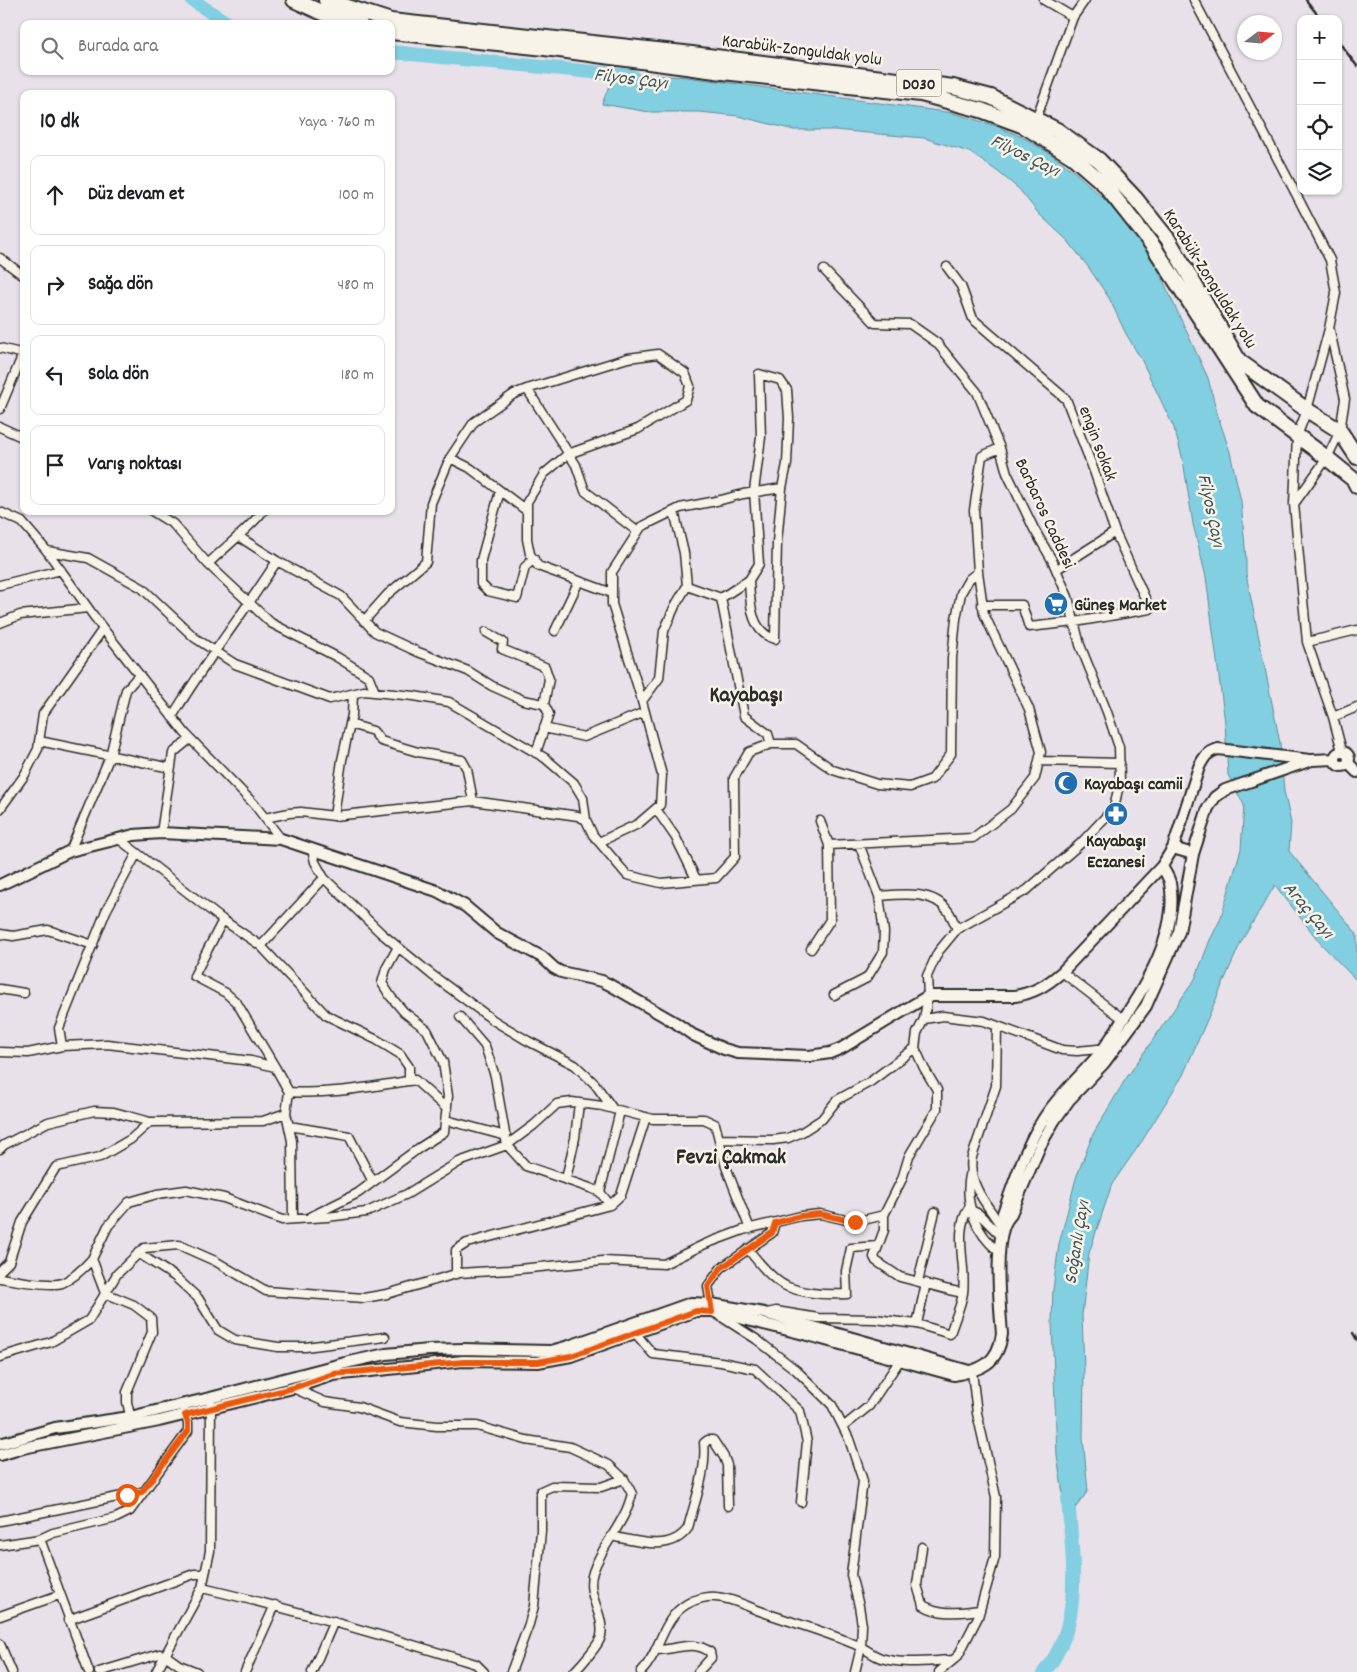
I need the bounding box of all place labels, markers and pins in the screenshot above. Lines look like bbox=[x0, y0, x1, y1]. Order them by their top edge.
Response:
supermarket icon: Güneş Market bbox=[1043, 591, 1069, 617]
place label: Güneş Market bbox=[1074, 594, 1167, 619]
mosque icon: Kayabaşı camii bbox=[1053, 770, 1079, 796]
place label: Kayabaşı camii bbox=[1084, 773, 1183, 798]
pharmacy icon: Kayabaşı Eczanesi bbox=[1103, 801, 1129, 827]
place label: Kayabaşı Eczanesi bbox=[1086, 830, 1146, 876]

